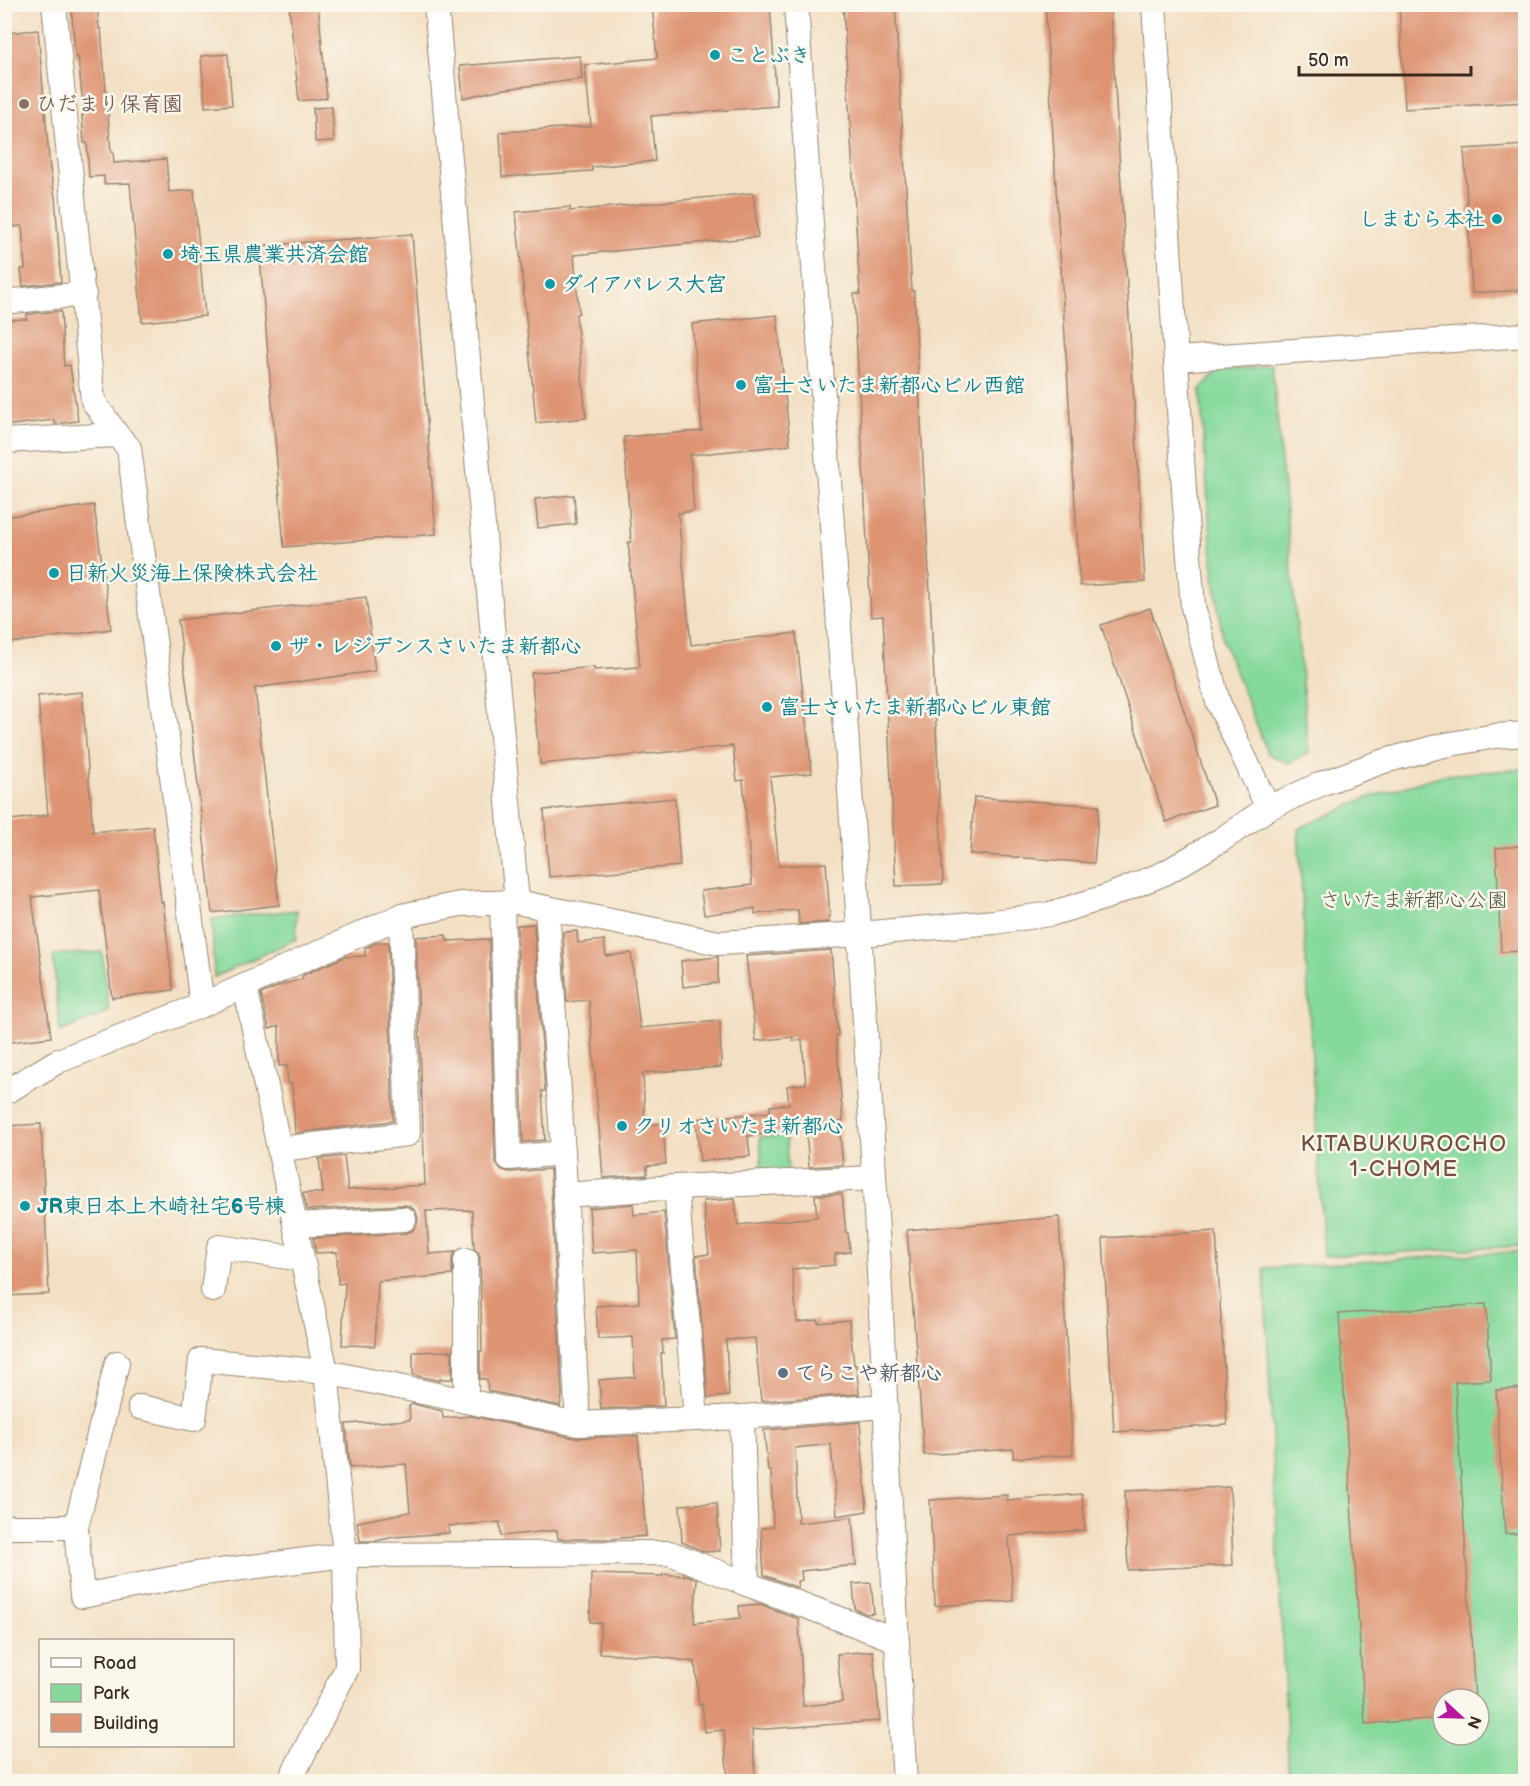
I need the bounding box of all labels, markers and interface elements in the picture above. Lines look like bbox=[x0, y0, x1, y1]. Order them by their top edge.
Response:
scale bar bbox=[1299, 39, 1472, 77]
place label: ことぶき bbox=[727, 43, 811, 68]
marker: ことぶき bbox=[708, 48, 722, 62]
text: 50 m bbox=[1308, 50, 1349, 71]
place label: ひだまり保育園 bbox=[36, 92, 183, 117]
marker: ひだまり保育園 bbox=[17, 97, 31, 111]
place label: しまむら本社 bbox=[1359, 207, 1485, 232]
marker: しまむら本社 bbox=[1490, 212, 1504, 226]
place label: 埼玉県農業共済会館 bbox=[180, 242, 369, 267]
marker: 埼玉県農業共済会館 bbox=[161, 247, 175, 261]
place label: ダイアパレス大宮 bbox=[562, 272, 727, 297]
marker: ダイアパレス大宮 bbox=[543, 277, 557, 291]
place label: 富士さいたま新都心ビル西館 bbox=[753, 373, 1025, 398]
marker: 富士さいたま新都心ビル西館 bbox=[734, 378, 748, 392]
place label: 日新火災海上保険株式会社 bbox=[66, 561, 318, 586]
marker: 日新火災海上保険株式会社 bbox=[47, 566, 61, 580]
place label: ザ・レジデンスさいたま新都心 bbox=[288, 634, 582, 659]
marker: ザ・レジデンスさいたま新都心 bbox=[269, 639, 283, 653]
place label: 富士さいたま新都心ビル東館 bbox=[779, 695, 1051, 720]
marker: 富士さいたま新都心ビル東館 bbox=[760, 700, 774, 714]
park label: さいたま新都心公園 bbox=[1320, 888, 1508, 913]
place label: クリオさいたま新都心 bbox=[634, 1114, 844, 1139]
marker: クリオさいたま新都心 bbox=[615, 1119, 629, 1133]
district label: KITABUKUROCHO 1-CHOME bbox=[1300, 1131, 1508, 1183]
place label: JR東日本上木崎社宅6号棟 bbox=[37, 1194, 286, 1219]
marker: JR東日本上木崎社宅6号棟 bbox=[18, 1199, 32, 1213]
place label: てらこや新都心 bbox=[795, 1361, 942, 1386]
marker: てらこや新都心 bbox=[776, 1366, 790, 1380]
legend bbox=[39, 1639, 234, 1747]
text: Road bbox=[93, 1653, 137, 1674]
text: Park bbox=[93, 1683, 129, 1704]
north arrow bbox=[1431, 1687, 1491, 1747]
text: Building bbox=[93, 1713, 159, 1734]
text: N bbox=[1462, 1713, 1485, 1731]

